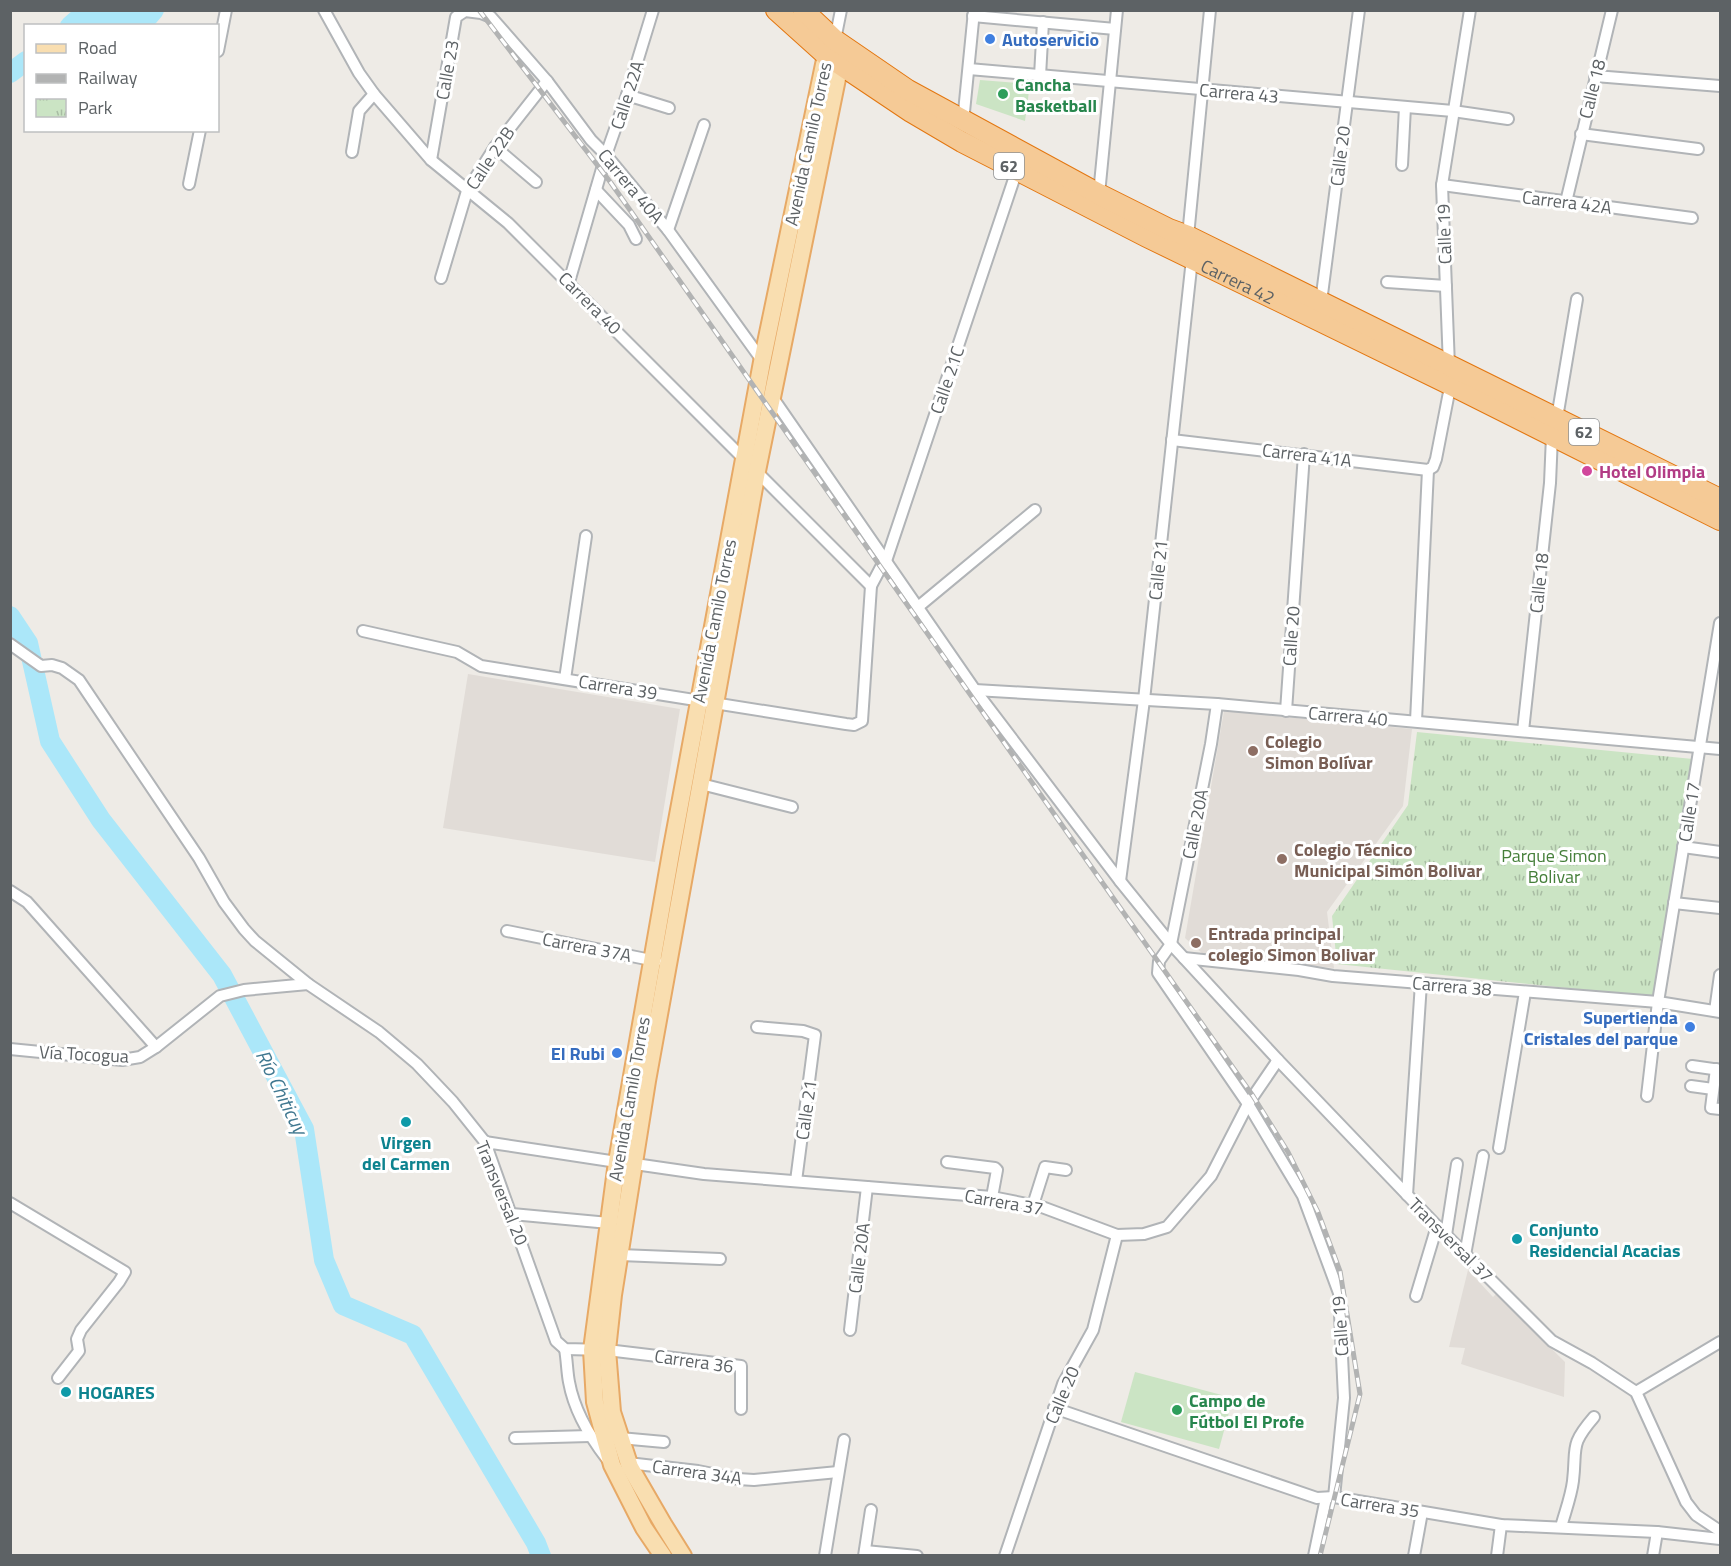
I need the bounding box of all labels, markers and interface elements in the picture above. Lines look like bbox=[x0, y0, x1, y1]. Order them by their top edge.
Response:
legend bbox=[24, 24, 219, 132]
place label: Autoservicio bbox=[1002, 26, 1099, 53]
marker: Autoservicio bbox=[983, 32, 997, 46]
text: Road bbox=[78, 34, 117, 61]
street label: Calle 23 bbox=[428, 38, 466, 102]
street label: Calle 18 bbox=[1572, 56, 1612, 122]
street label: Calle 22A bbox=[603, 57, 651, 133]
street label: Avenida Camilo Torres bbox=[777, 60, 839, 228]
text: Railway bbox=[78, 64, 138, 91]
place label: Cancha Basketball bbox=[1015, 71, 1097, 119]
street label: Carrera 43 bbox=[1198, 76, 1280, 110]
marker: Cancha Basketball bbox=[996, 87, 1010, 101]
text: Park bbox=[78, 94, 113, 121]
street label: Calle 22B bbox=[459, 121, 521, 195]
street label: Calle 20 bbox=[1323, 124, 1357, 188]
street label: Carrera 40A bbox=[592, 143, 671, 229]
road number: 62 bbox=[994, 153, 1024, 179]
street label: Carrera 42A bbox=[1521, 183, 1614, 221]
street label: Calle 19 bbox=[1429, 203, 1459, 265]
street label: Carrera 42 bbox=[1196, 252, 1280, 311]
street label: Carrera 40 bbox=[552, 265, 628, 341]
street label: Calle 21C bbox=[923, 342, 971, 418]
road number: 62 bbox=[1569, 419, 1599, 445]
street label: Carrera 41A bbox=[1261, 436, 1354, 474]
place label: Hotel Olimpia bbox=[1599, 458, 1705, 485]
marker: Hotel Olimpia bbox=[1580, 464, 1594, 478]
street label: Avenida Camilo Torres bbox=[685, 537, 743, 705]
street label: Calle 21 bbox=[1141, 539, 1175, 601]
street label: Calle 18 bbox=[1522, 552, 1556, 614]
street label: Calle 20 bbox=[1275, 605, 1307, 667]
street label: Carrera 39 bbox=[577, 667, 659, 707]
street label: Carrera 40 bbox=[1307, 699, 1389, 733]
place label: Colegio Simon Bolívar bbox=[1265, 728, 1373, 776]
marker: Colegio Simon Bolívar bbox=[1246, 744, 1260, 758]
street label: Calle 17 bbox=[1671, 780, 1707, 844]
street label: Calle 20A bbox=[1175, 786, 1215, 861]
place label: Colegio Técnico Municipal Simón Bolivar bbox=[1294, 836, 1483, 884]
park label: Parque Simon Bolivar bbox=[1501, 842, 1607, 890]
marker: Colegio Técnico Municipal Simón Bolivar bbox=[1275, 852, 1289, 866]
place label: Entrada principal colegio Simon Bolivar bbox=[1208, 920, 1375, 968]
street label: Carrera 37A bbox=[540, 925, 634, 969]
marker: Entrada principal colegio Simon Bolivar bbox=[1189, 936, 1203, 950]
street label: Carrera 38 bbox=[1411, 969, 1493, 1003]
place label: Supertienda Cristales del parque bbox=[1524, 1004, 1678, 1052]
street label: Avenida Camilo Torres bbox=[601, 1015, 657, 1183]
marker: Supertienda Cristales del parque bbox=[1683, 1020, 1697, 1034]
street label: Vía Tocogua bbox=[38, 1038, 130, 1070]
place label: El Rubi bbox=[551, 1040, 605, 1067]
water label: Río Chiticuy bbox=[248, 1044, 317, 1142]
marker: El Rubi bbox=[610, 1046, 624, 1060]
street label: Calle 21 bbox=[788, 1078, 824, 1142]
marker: Virgen del Carmen bbox=[399, 1115, 413, 1129]
place label: Virgen del Carmen bbox=[362, 1129, 450, 1177]
street label: Transversal 20 bbox=[469, 1137, 535, 1249]
street label: Carrera 37 bbox=[962, 1182, 1046, 1222]
street label: Transversal 37 bbox=[1402, 1191, 1500, 1289]
place label: Conjunto Residencial Acacias bbox=[1529, 1216, 1680, 1264]
street label: Calle 20A bbox=[841, 1221, 877, 1295]
marker: Conjunto Residencial Acacias bbox=[1510, 1232, 1524, 1246]
street label: Calle 19 bbox=[1324, 1295, 1356, 1357]
street label: Carrera 36 bbox=[653, 1342, 735, 1380]
street label: Calle 20 bbox=[1038, 1362, 1086, 1428]
place label: HOGARES bbox=[78, 1379, 155, 1406]
marker: HOGARES bbox=[59, 1385, 73, 1399]
place label: Campo de Fútbol El Profe bbox=[1189, 1387, 1304, 1435]
marker: Campo de Fútbol El Profe bbox=[1170, 1403, 1184, 1417]
street label: Carrera 34A bbox=[650, 1452, 744, 1492]
street label: Carrera 35 bbox=[1339, 1485, 1421, 1525]

